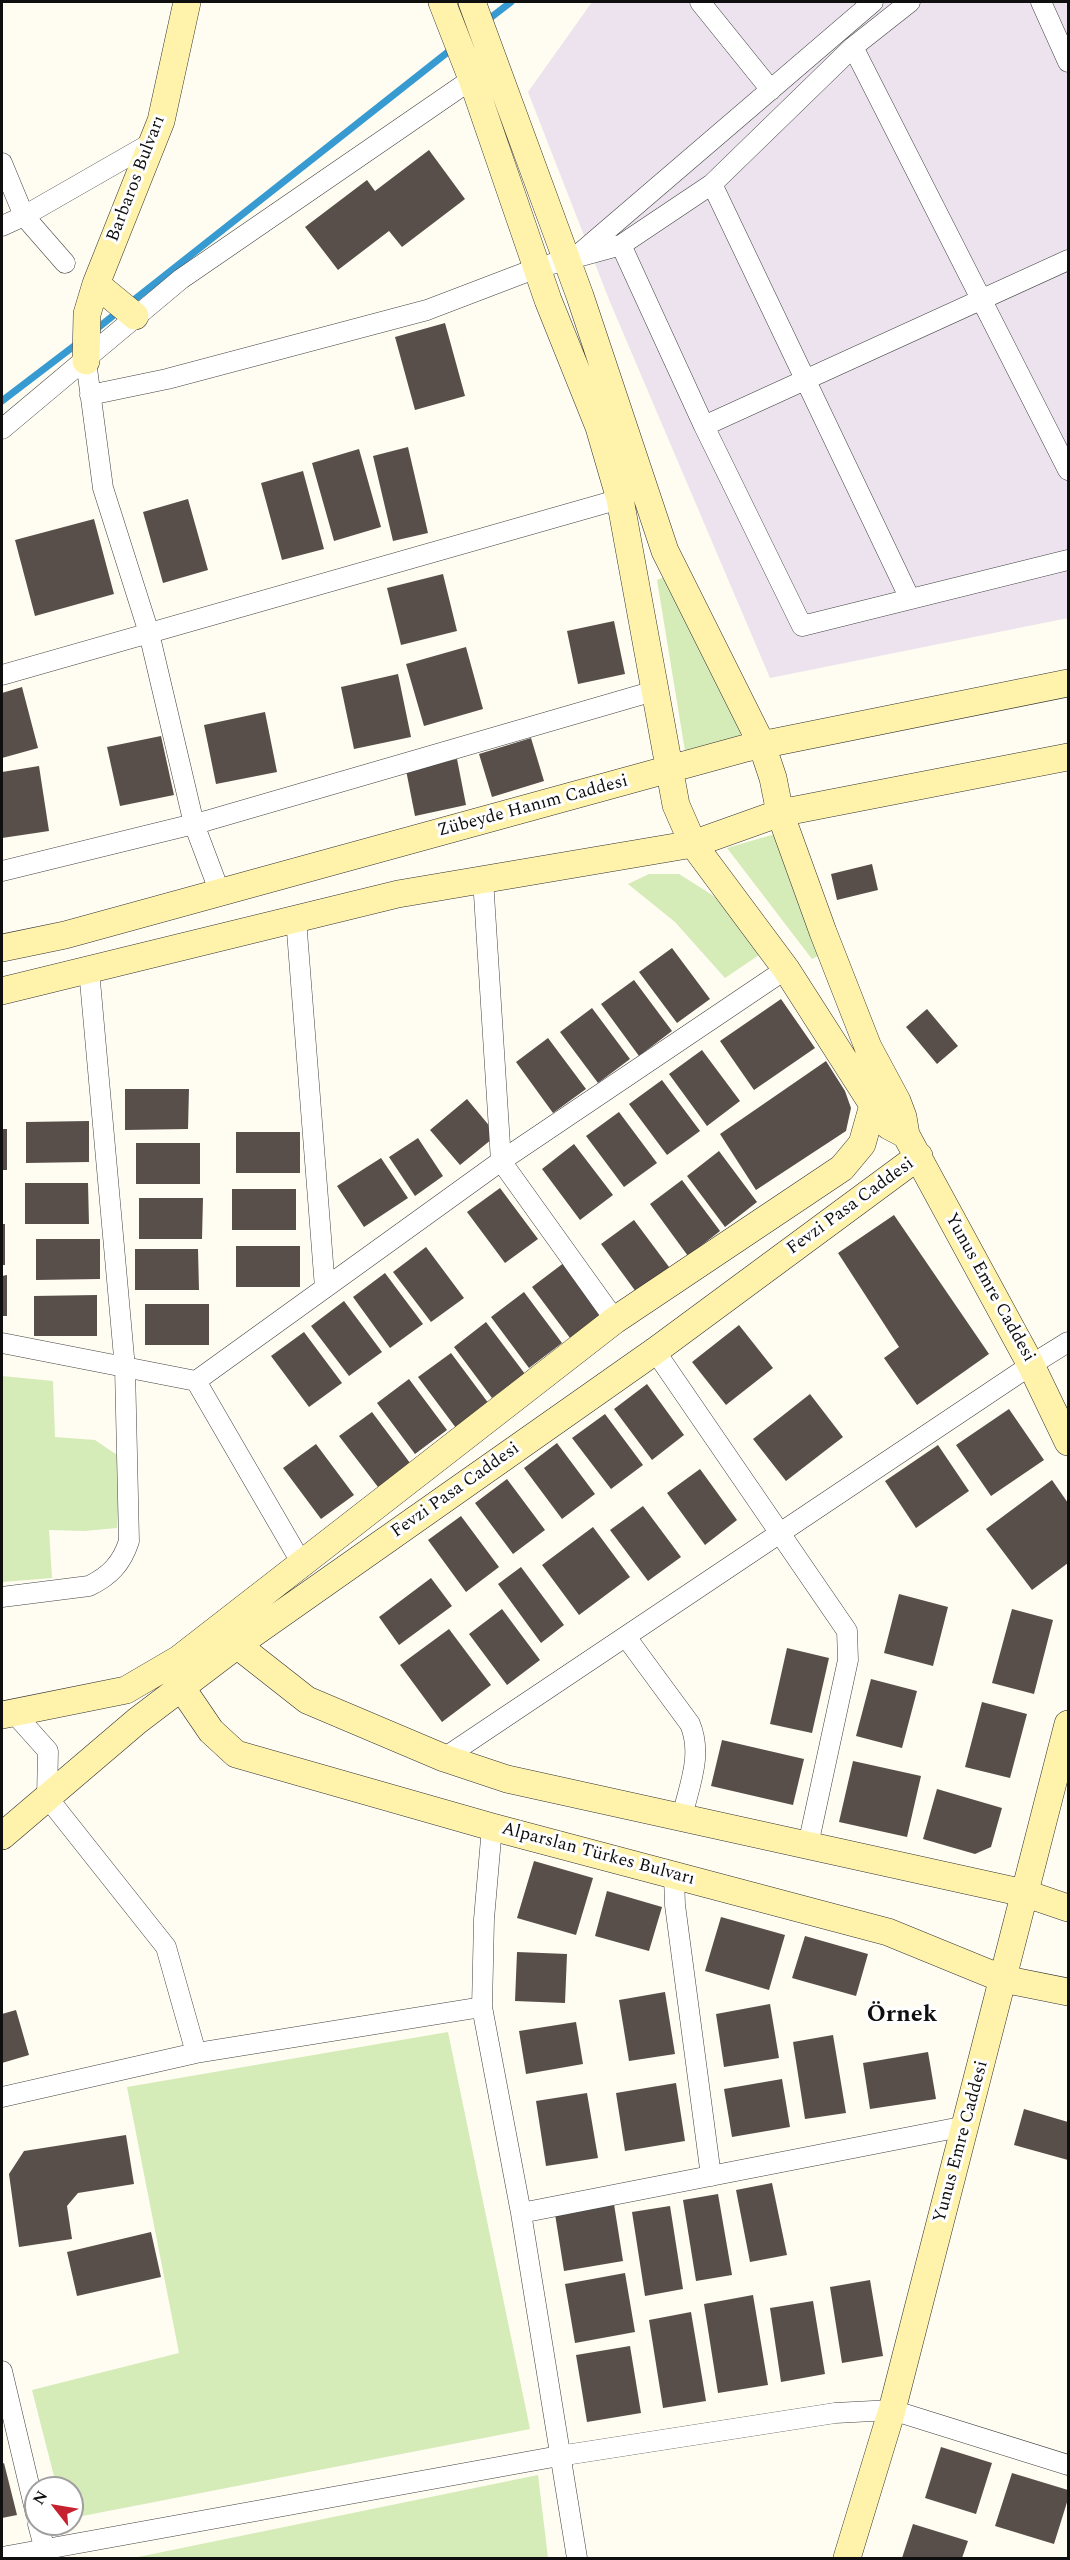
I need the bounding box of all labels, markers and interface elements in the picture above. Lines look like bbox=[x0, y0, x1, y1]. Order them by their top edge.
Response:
street label: Barbaros Bulvarı bbox=[103, 113, 171, 245]
street label: Zübeyde Hanım Caddesi bbox=[436, 771, 630, 843]
street label: Fevzi Pasa Caddesi bbox=[783, 1154, 919, 1260]
street label: Yunus Emre Caddesi bbox=[939, 1210, 1039, 1366]
street label: Fevzi Pasa Caddesi bbox=[388, 1439, 524, 1543]
street label: Alparslan Türkes Bulvarı bbox=[499, 1819, 697, 1891]
district label: Örnek bbox=[867, 2002, 937, 2030]
street label: Yunus Emre Caddesi bbox=[930, 2059, 994, 2225]
north arrow bbox=[24, 2476, 84, 2536]
text: N bbox=[27, 2486, 54, 2510]

